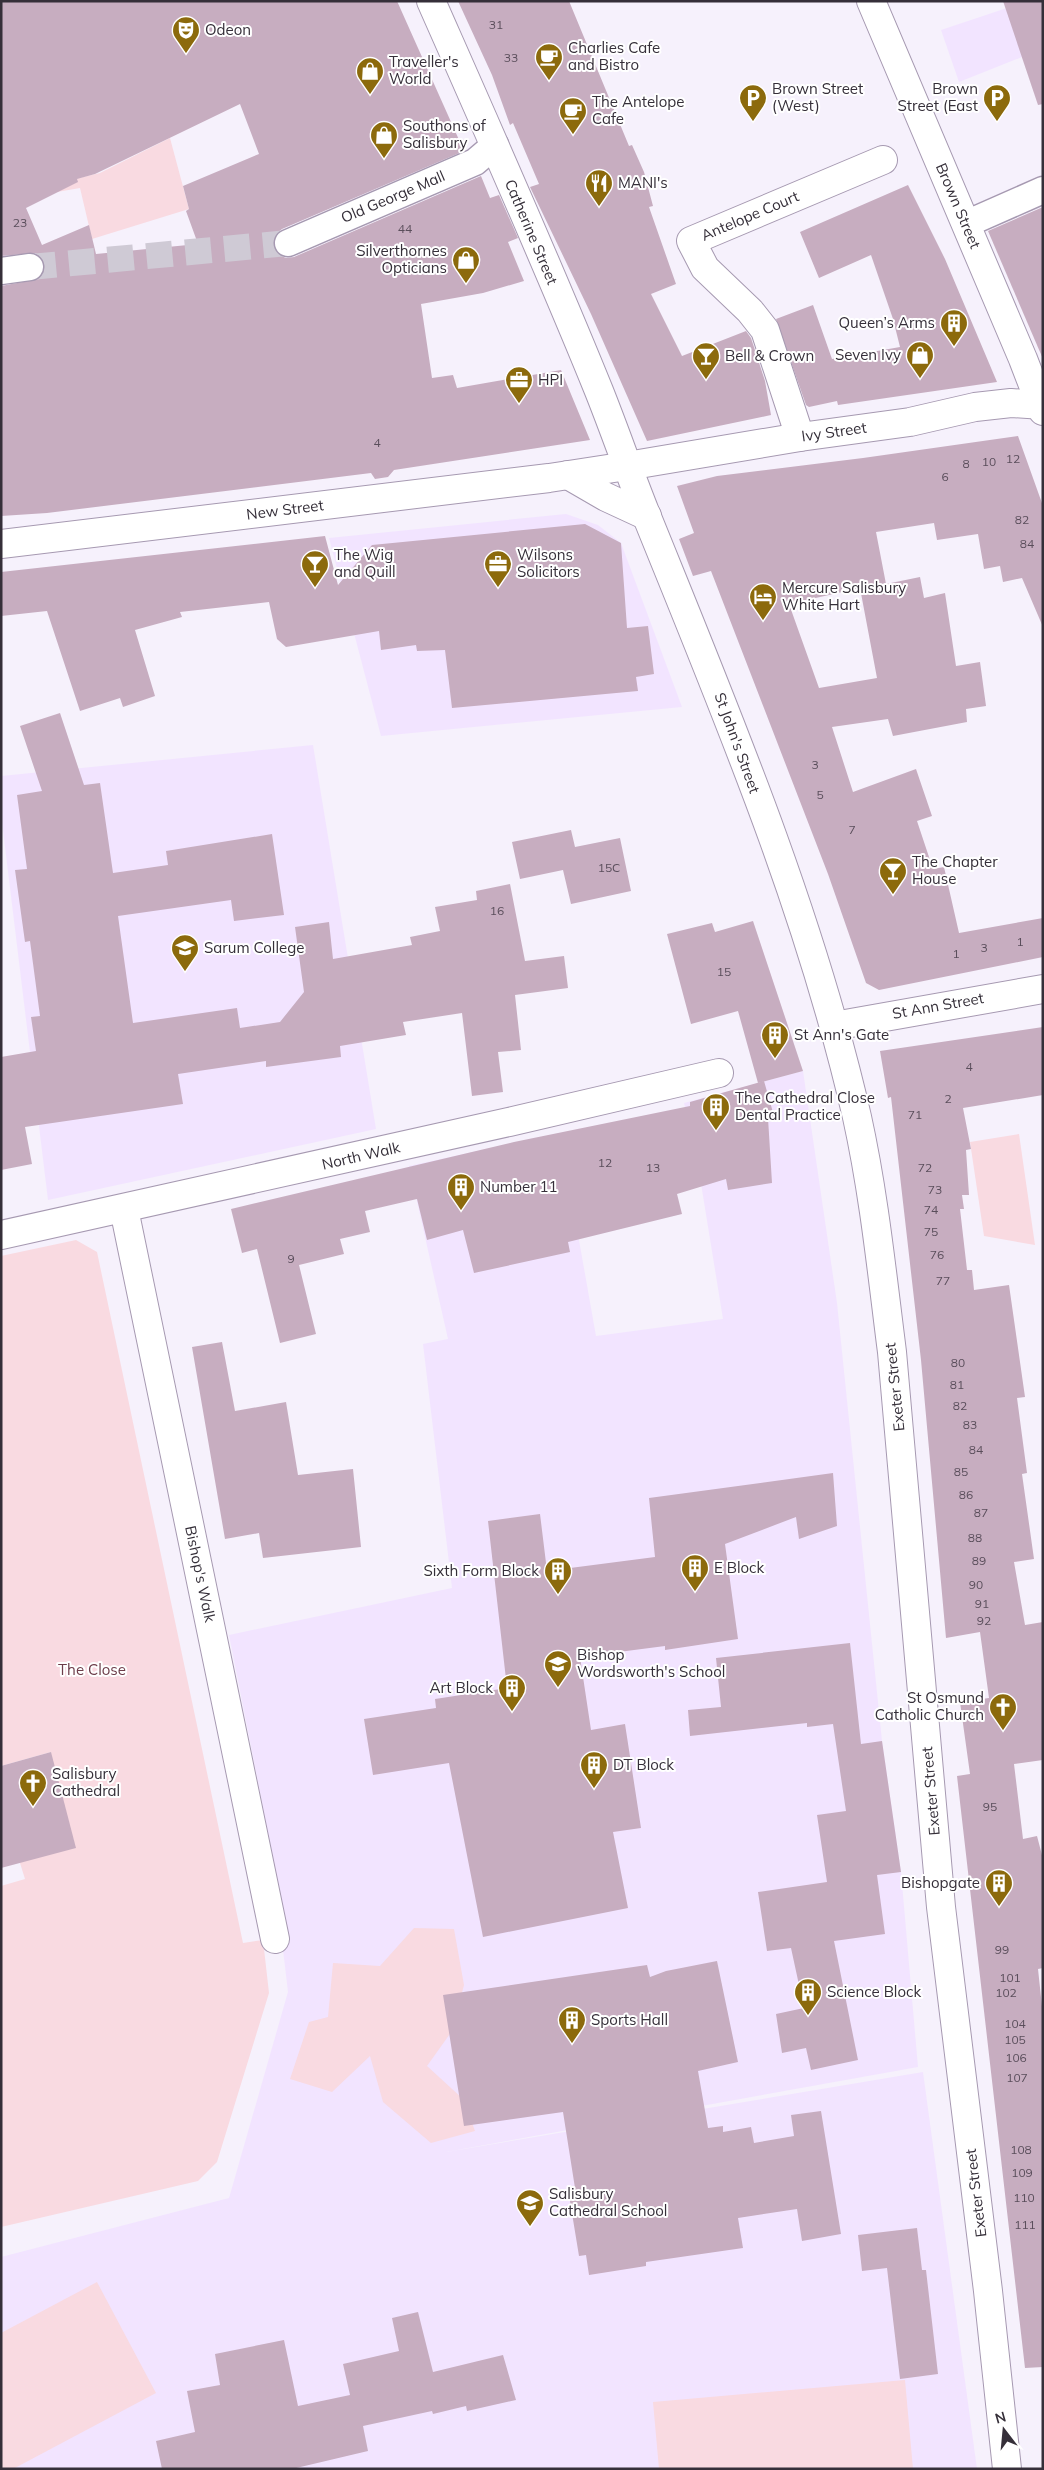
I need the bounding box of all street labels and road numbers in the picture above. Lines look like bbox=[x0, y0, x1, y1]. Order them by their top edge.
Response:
street label: Brown Street bbox=[932, 160, 985, 252]
street label: Old George Mall bbox=[338, 166, 448, 227]
street label: Catherine Street bbox=[501, 176, 562, 287]
street label: Antelope Court bbox=[698, 186, 802, 245]
street label: Ivy Street bbox=[800, 418, 868, 445]
street label: New Street bbox=[245, 495, 325, 524]
street label: St John's Street bbox=[710, 690, 764, 796]
street label: St Ann Street bbox=[891, 988, 985, 1023]
street label: North Walk bbox=[320, 1137, 402, 1174]
street label: Exeter Street bbox=[880, 1342, 909, 1432]
street label: Bishop's Walk bbox=[181, 1524, 220, 1624]
street label: Exeter Street bbox=[917, 1746, 944, 1836]
street label: Exeter Street bbox=[961, 2148, 990, 2238]

